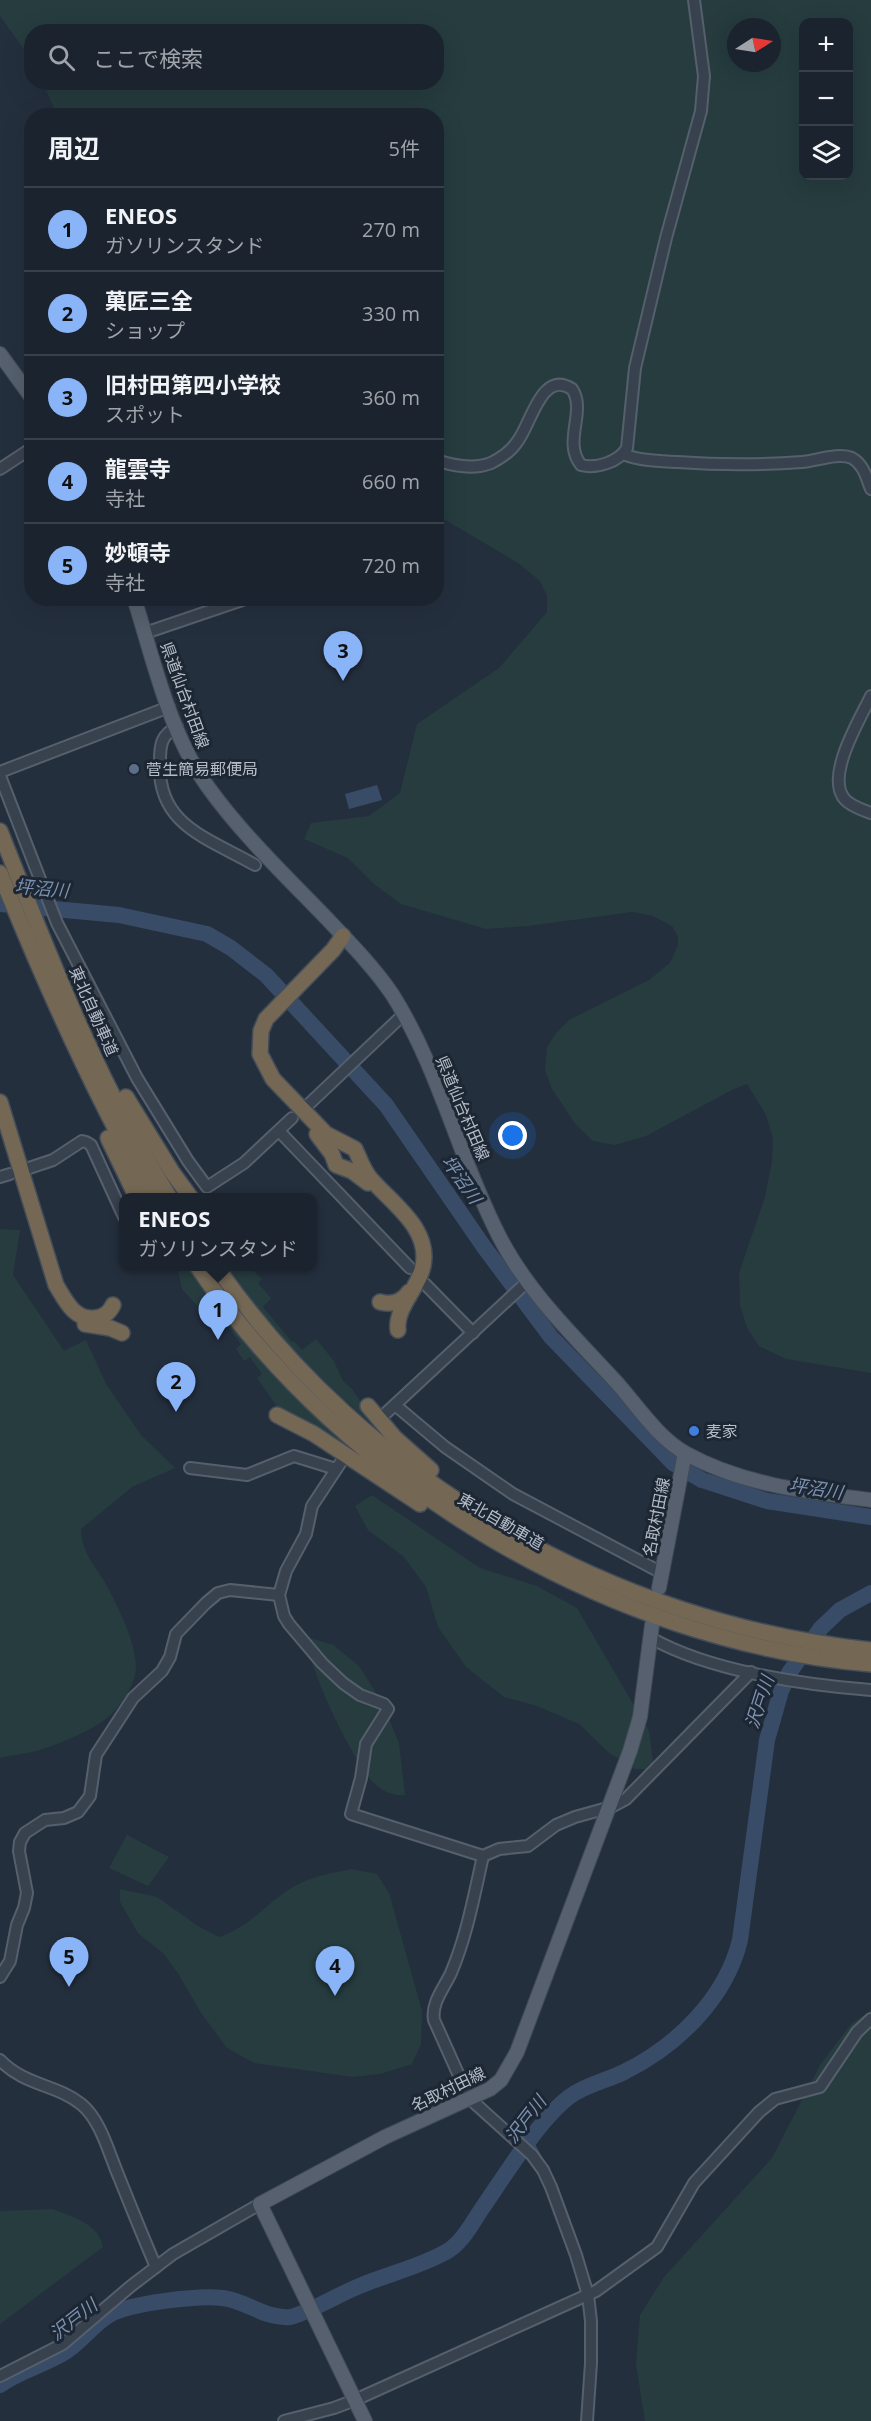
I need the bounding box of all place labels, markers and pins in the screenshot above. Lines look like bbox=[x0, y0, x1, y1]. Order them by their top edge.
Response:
pin: 3 bbox=[324, 632, 362, 681]
place label: 菅生簡易郵便局 bbox=[146, 758, 258, 780]
marker: 菅生簡易郵便局 bbox=[127, 762, 141, 776]
pin: 1 bbox=[198, 1290, 238, 1340]
pin: 2 bbox=[156, 1362, 195, 1412]
place label: 麦家 bbox=[706, 1420, 738, 1442]
marker: 麦家 bbox=[687, 1424, 701, 1438]
pin: 5 bbox=[50, 1938, 88, 1987]
pin: 4 bbox=[316, 1946, 354, 1996]

